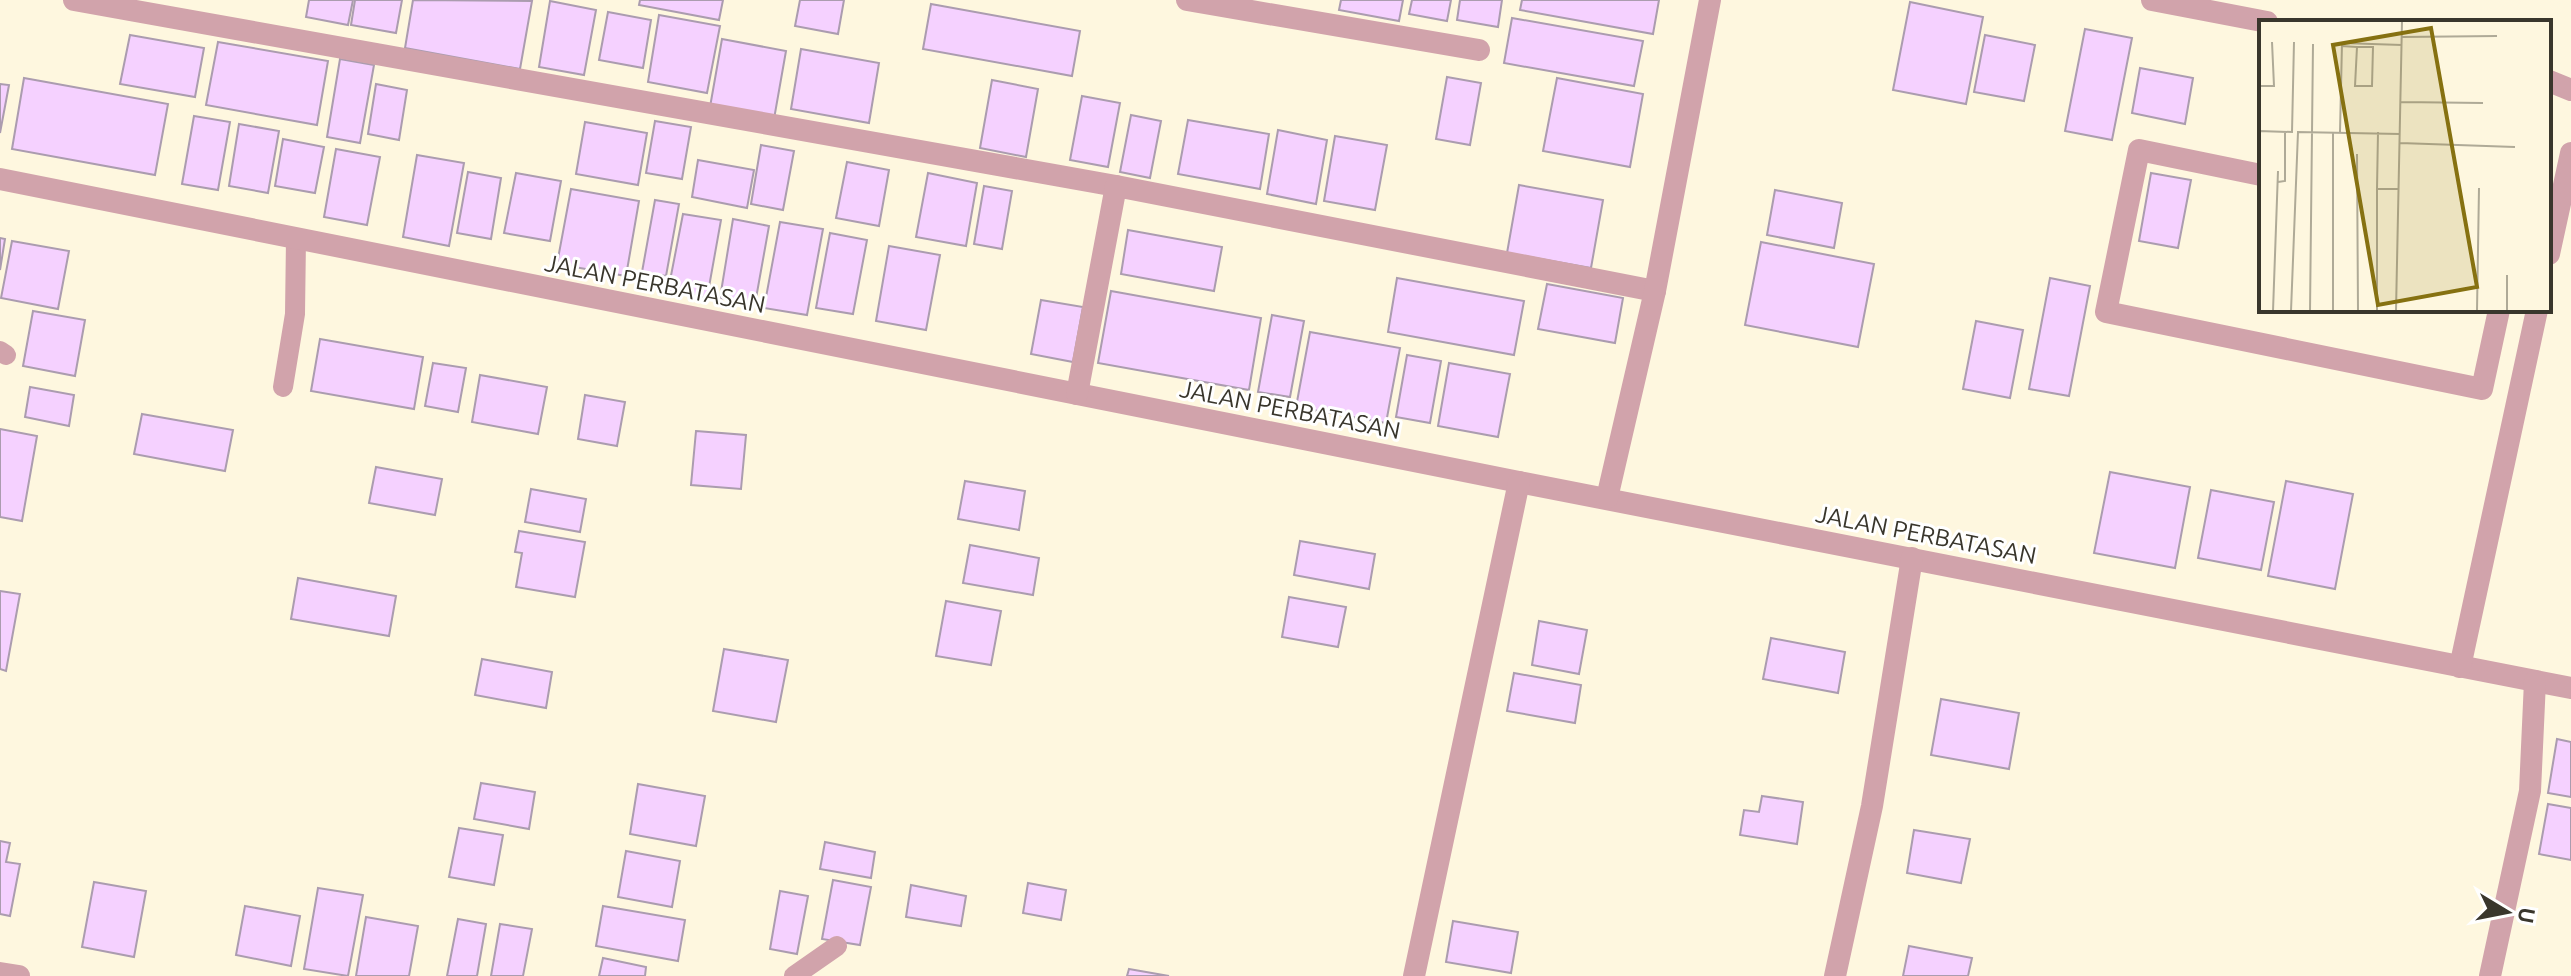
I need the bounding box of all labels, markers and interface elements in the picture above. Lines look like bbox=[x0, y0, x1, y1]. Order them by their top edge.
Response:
inset map bbox=[2259, 20, 2551, 312]
street label: JALAN PERBATASAN bbox=[543, 249, 768, 318]
street label: JALAN PERBATASAN bbox=[1178, 375, 1403, 444]
street label: JALAN PERBATASAN bbox=[1814, 500, 2039, 569]
north arrow bbox=[2467, 872, 2547, 952]
text: U bbox=[2514, 906, 2541, 925]

